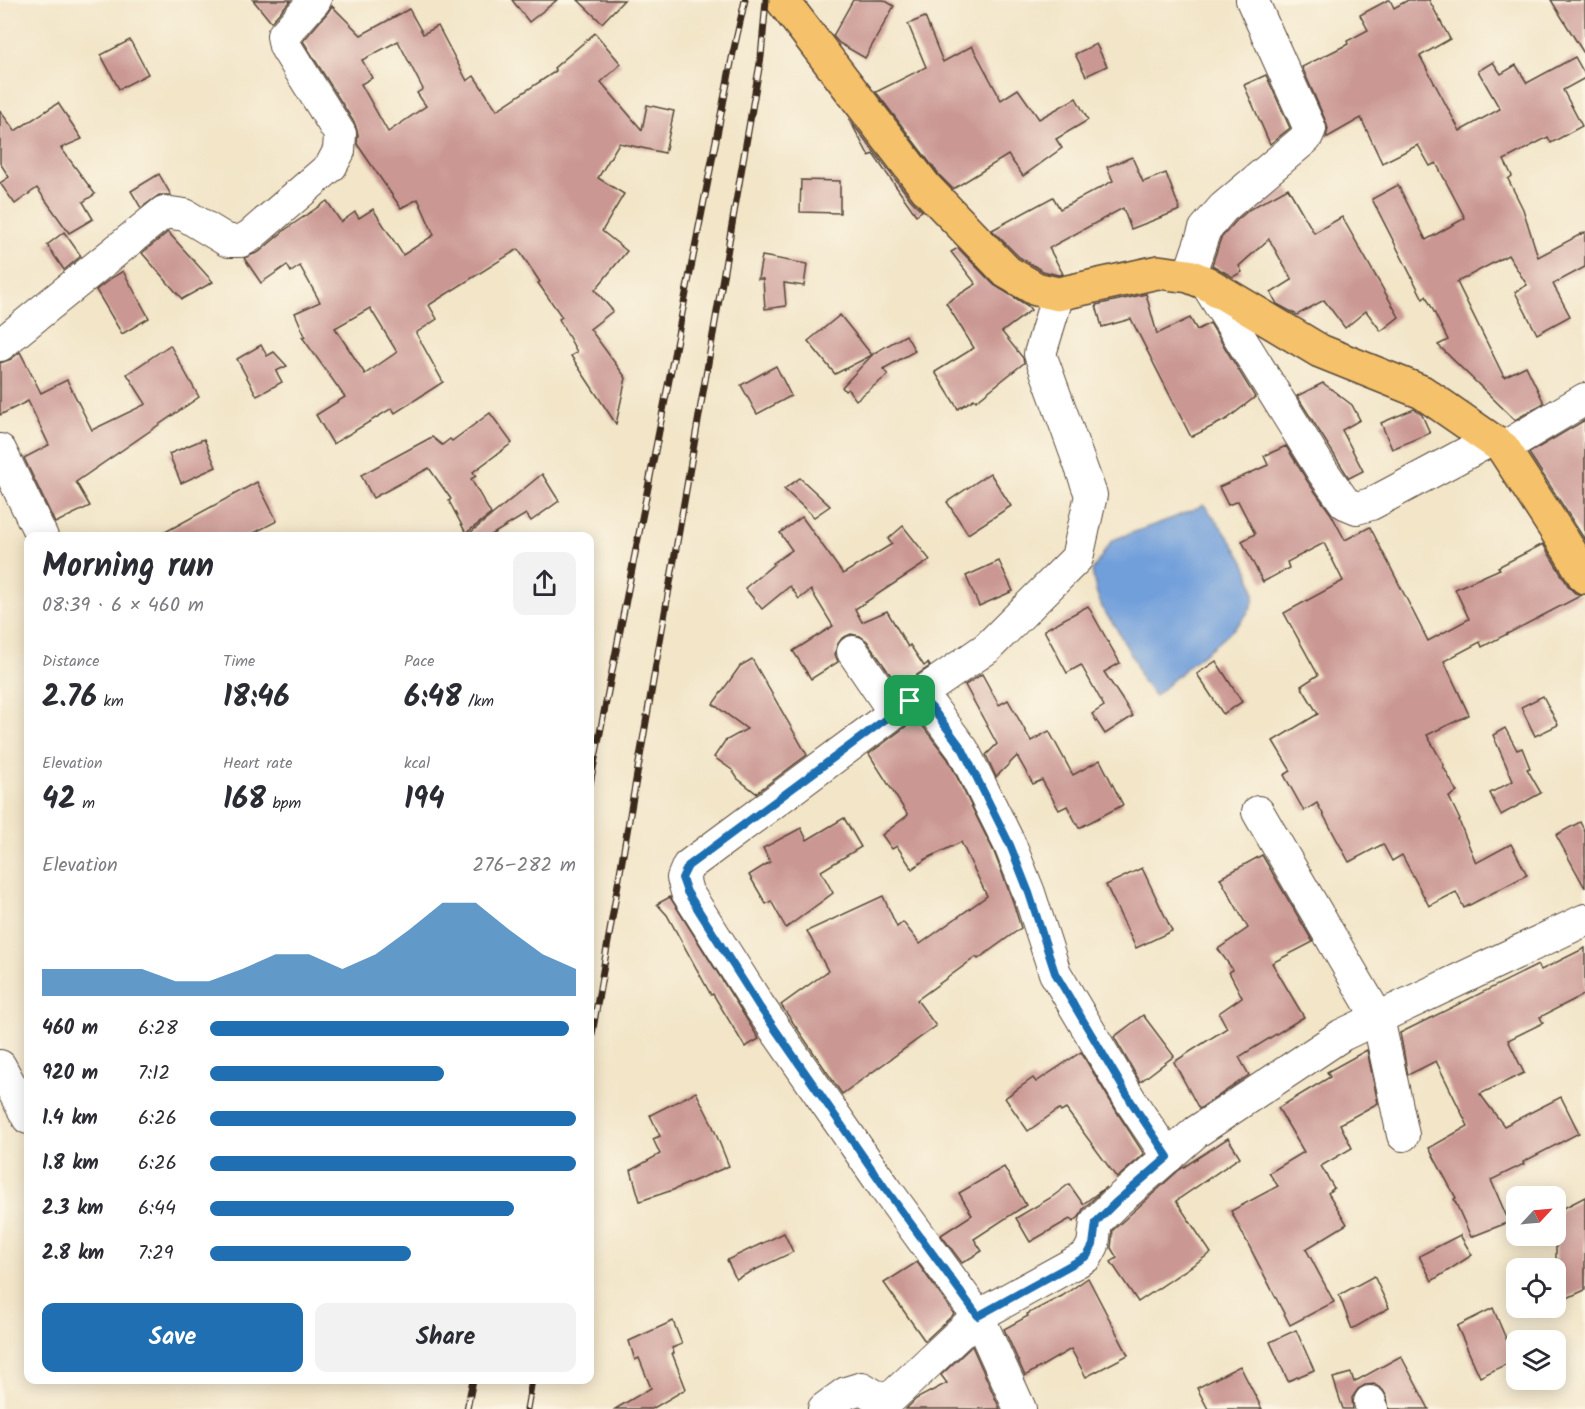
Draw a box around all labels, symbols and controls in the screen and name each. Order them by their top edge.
text: Morning run [42,541,214,594]
button: share [513,552,576,615]
text: 08:39 · 6 × 460 m [42,590,204,622]
text: Distance [42,649,100,674]
text: Time [223,649,255,674]
text: Pace [404,649,435,674]
text: 2.76 [42,674,97,722]
text: 18:46 [223,674,290,722]
text: 6:48 [404,674,462,722]
pin [884,675,935,726]
icon: arrive [893,684,926,717]
text: km [97,689,124,714]
text: /km [462,689,494,714]
text: Elevation [42,751,103,776]
text: Heart rate [223,751,293,776]
text: kcal [404,751,430,776]
text: 42 [42,776,76,824]
text: 168 [223,776,266,824]
text: 194 [404,776,445,824]
text: m [76,791,95,816]
text: bpm [266,791,301,816]
text: Elevation [42,850,118,882]
text: 276–282 m [473,850,576,882]
text: 460 m [42,1013,98,1045]
text: 6:28 [138,1013,178,1045]
text: 920 m [42,1058,98,1090]
text: 7:12 [138,1058,170,1090]
text: 1.4 km [42,1103,98,1135]
text: 6:26 [138,1103,177,1135]
text: 1.8 km [42,1148,99,1180]
text: 6:26 [138,1148,177,1180]
north arrow [1506,1186,1566,1246]
map controls [1506,1186,1566,1390]
text: 2.3 km [42,1193,103,1225]
text: 6:44 [138,1193,176,1225]
text: 2.8 km [42,1238,104,1270]
text: 7:29 [138,1238,174,1270]
button: locate [1506,1258,1566,1318]
button: Save [42,1303,303,1372]
button: Share [315,1303,576,1372]
button: layers [1506,1330,1566,1390]

